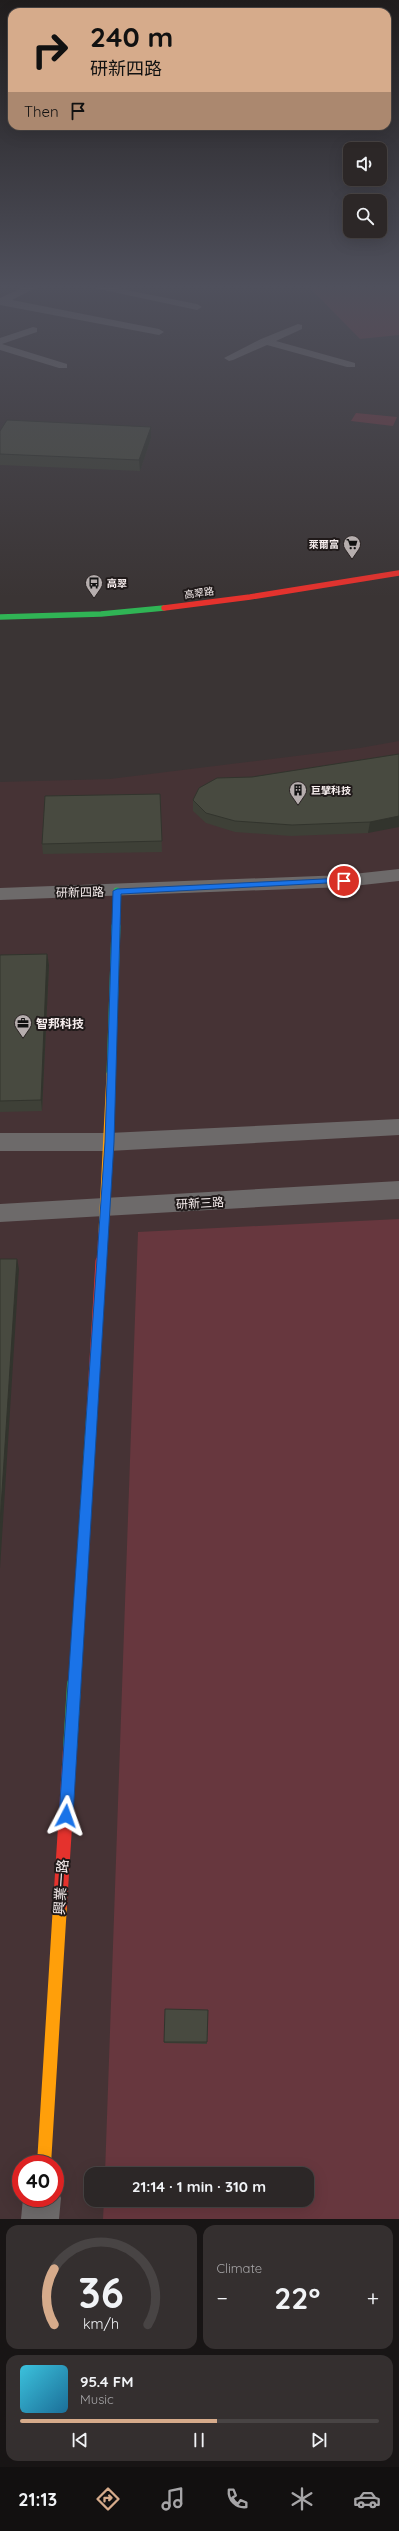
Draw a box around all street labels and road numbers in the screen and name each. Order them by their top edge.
street label: 高翠路 [183,584,215,602]
street label: 研新四路 [56,884,104,900]
street label: 研新三路 [176,1194,224,1212]
street label: 興業一路 [50,1858,72,1916]

